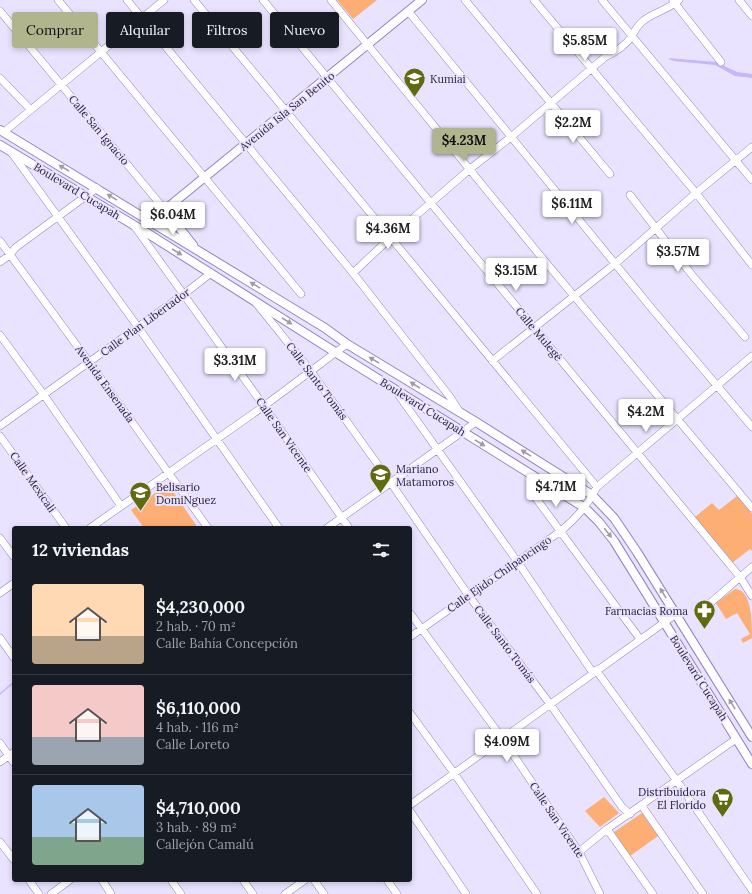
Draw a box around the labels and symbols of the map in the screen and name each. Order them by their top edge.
pin: $5.85M [552,28,618,62]
school or university icon: Kumiai [402,66,428,99]
street label: Avenida Isla San Benito [236,68,337,154]
place label: Kumiai [430,72,466,86]
street label: Calle San Ignacio [66,92,132,168]
pin: $2.2M [545,110,601,144]
pin: $4.23M [431,128,497,162]
street label: Boulevard Cucapah [31,160,123,223]
one-way arrow [58,164,70,171]
pin: $6.11M [539,191,605,225]
one-way arrow [107,193,117,201]
pin: $6.04M [140,202,206,236]
pin: $4.36M [355,216,421,250]
pin: $3.57M [645,239,711,273]
one-way arrow [172,248,182,256]
pin: $3.15M [483,258,549,292]
one-way arrow [249,282,261,289]
street label: Calle Plan Libertador [97,285,193,359]
street label: Calle Mulegé [512,304,566,364]
one-way arrow [282,317,292,325]
street label: Calle Santo Tomás [283,339,351,423]
street label: Avenida Ensenada [72,342,138,426]
pin: $3.31M [202,348,268,382]
one-way arrow [369,356,379,364]
street label: Boulevard Cucapah [377,375,469,439]
one-way arrow [410,381,420,389]
street label: Calle San Vicente [253,395,315,475]
pin: $4.2M [618,399,674,433]
one-way arrow [474,439,486,446]
street label: Calle Mexicali [7,449,59,515]
one-way arrow [520,450,532,457]
school or university icon: Mariano Matamoros [367,462,393,495]
place label: Mariano Matamoros [396,462,454,489]
pin: $4.71M [523,474,589,508]
school or university icon: Belisario DomiNguez [127,480,153,513]
place label: Belisario DomiNguez [156,480,216,507]
one-way arrow [603,528,612,539]
street label: Calle Ejido Chilpancingo [444,533,554,615]
one-way arrow [659,588,667,599]
pharmacy icon: Farmacias Roma [691,598,717,631]
street label: Calle Santo Tomás [471,602,539,686]
place label: Farmacias Roma [605,604,688,618]
street label: Boulevard Cucapah [667,632,731,724]
one-way arrow [728,698,735,710]
pin: $4.09M [474,729,540,763]
street label: Calle San Vicente [526,779,588,861]
place label: Distribuidora El Florido [638,785,706,812]
supermarket icon: Distribuidora El Florido [709,785,735,818]

